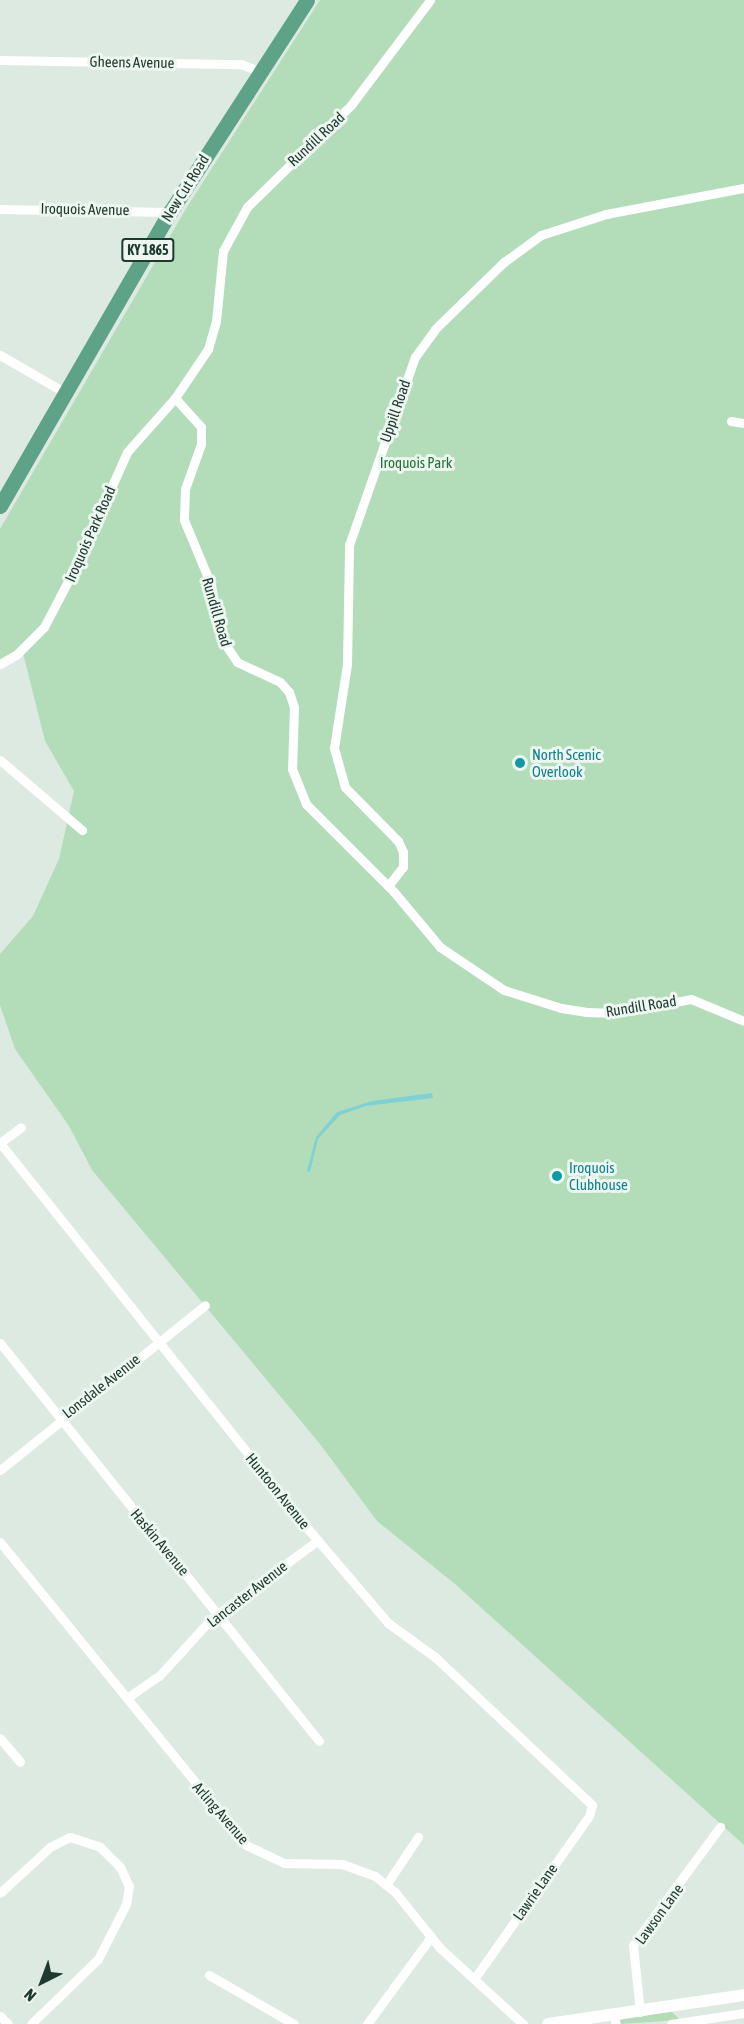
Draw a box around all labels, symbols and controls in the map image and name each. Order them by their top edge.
street label: Gheens Avenue [89,52,175,72]
street label: Rundill Road [284,108,348,170]
street label: New Cut Road [157,151,213,225]
street label: Iroquois Avenue [40,199,130,219]
road number: KY 1865 [121,239,175,261]
street label: Uppill Road [376,377,414,445]
park label: Iroquois Park [380,454,452,472]
street label: Iroquois Park Road [61,483,119,585]
street label: Rundill Road [199,575,235,649]
place label: North Scenic Overlook [532,745,601,780]
marker: North Scenic Overlook [513,756,527,770]
street label: Rundill Road [604,992,678,1020]
place label: Iroquois Clubhouse [569,1158,628,1193]
marker: Iroquois Clubhouse [550,1169,564,1183]
street label: Lonsdale Avenue [59,1350,143,1422]
street label: Huntoon Avenue [242,1449,314,1533]
street label: Haskin Avenue [127,1505,193,1579]
street label: Lancaster Avenue [203,1557,291,1631]
street label: Arling Avenue [189,1778,253,1848]
street label: Lawrie Lane [509,1860,561,1924]
street label: Lawson Lane [631,1880,687,1948]
north arrow [12,1952,72,2012]
text: N [20,1986,39,2005]

